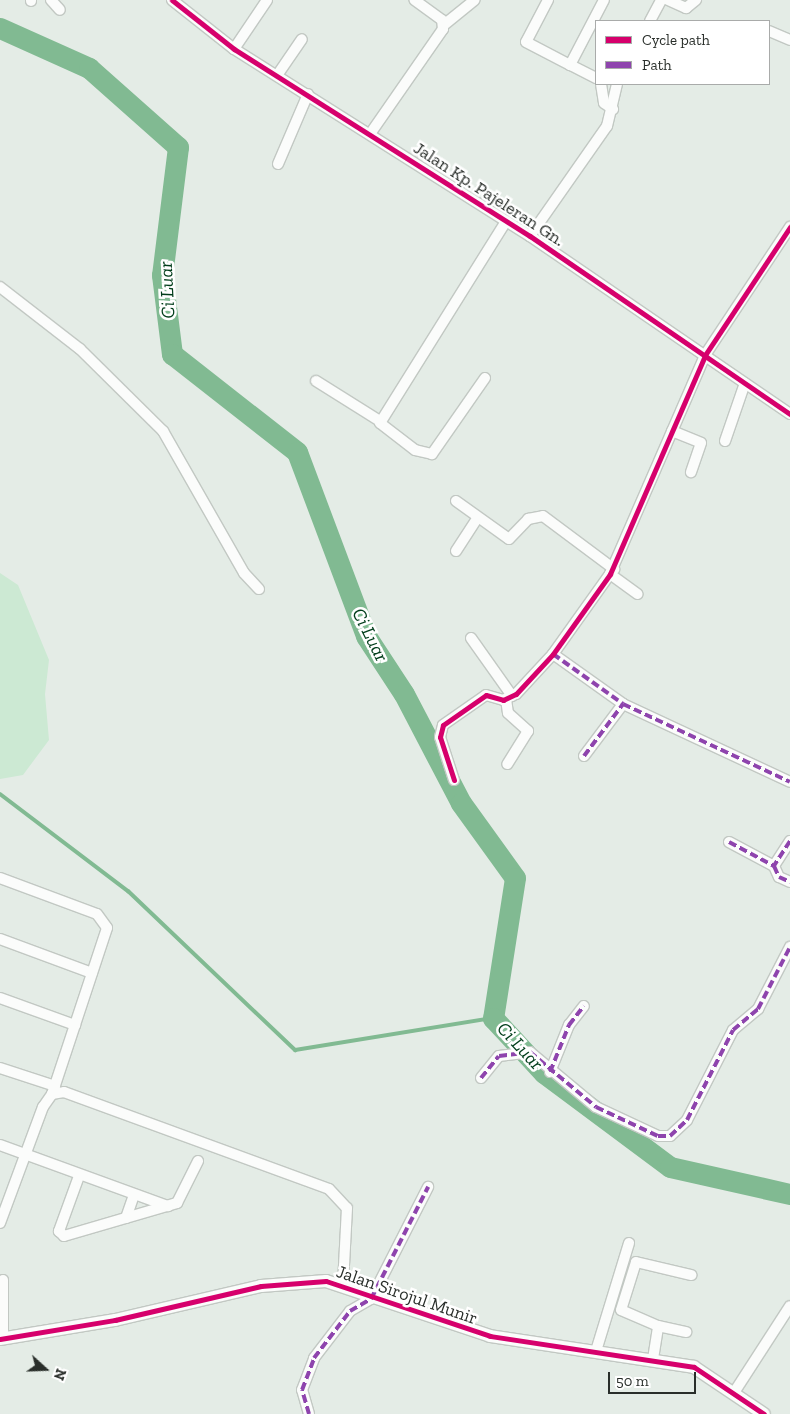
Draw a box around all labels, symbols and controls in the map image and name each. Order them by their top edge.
legend [595,20,770,85]
text: Cycle path [642,31,710,49]
text: Path [642,56,672,74]
street label: Jalan Kp. Pajeleran Gn. [409,137,569,251]
water label: Ci Luar [154,261,180,319]
water label: Ci Luar [347,604,393,666]
water label: Ci Luar [492,1017,548,1075]
street label: Jalan Sirojul Munir [334,1261,480,1329]
north arrow [20,1344,70,1394]
scale bar [610,1362,698,1394]
text: N [50,1366,69,1382]
text: 50 m [616,1372,649,1390]

